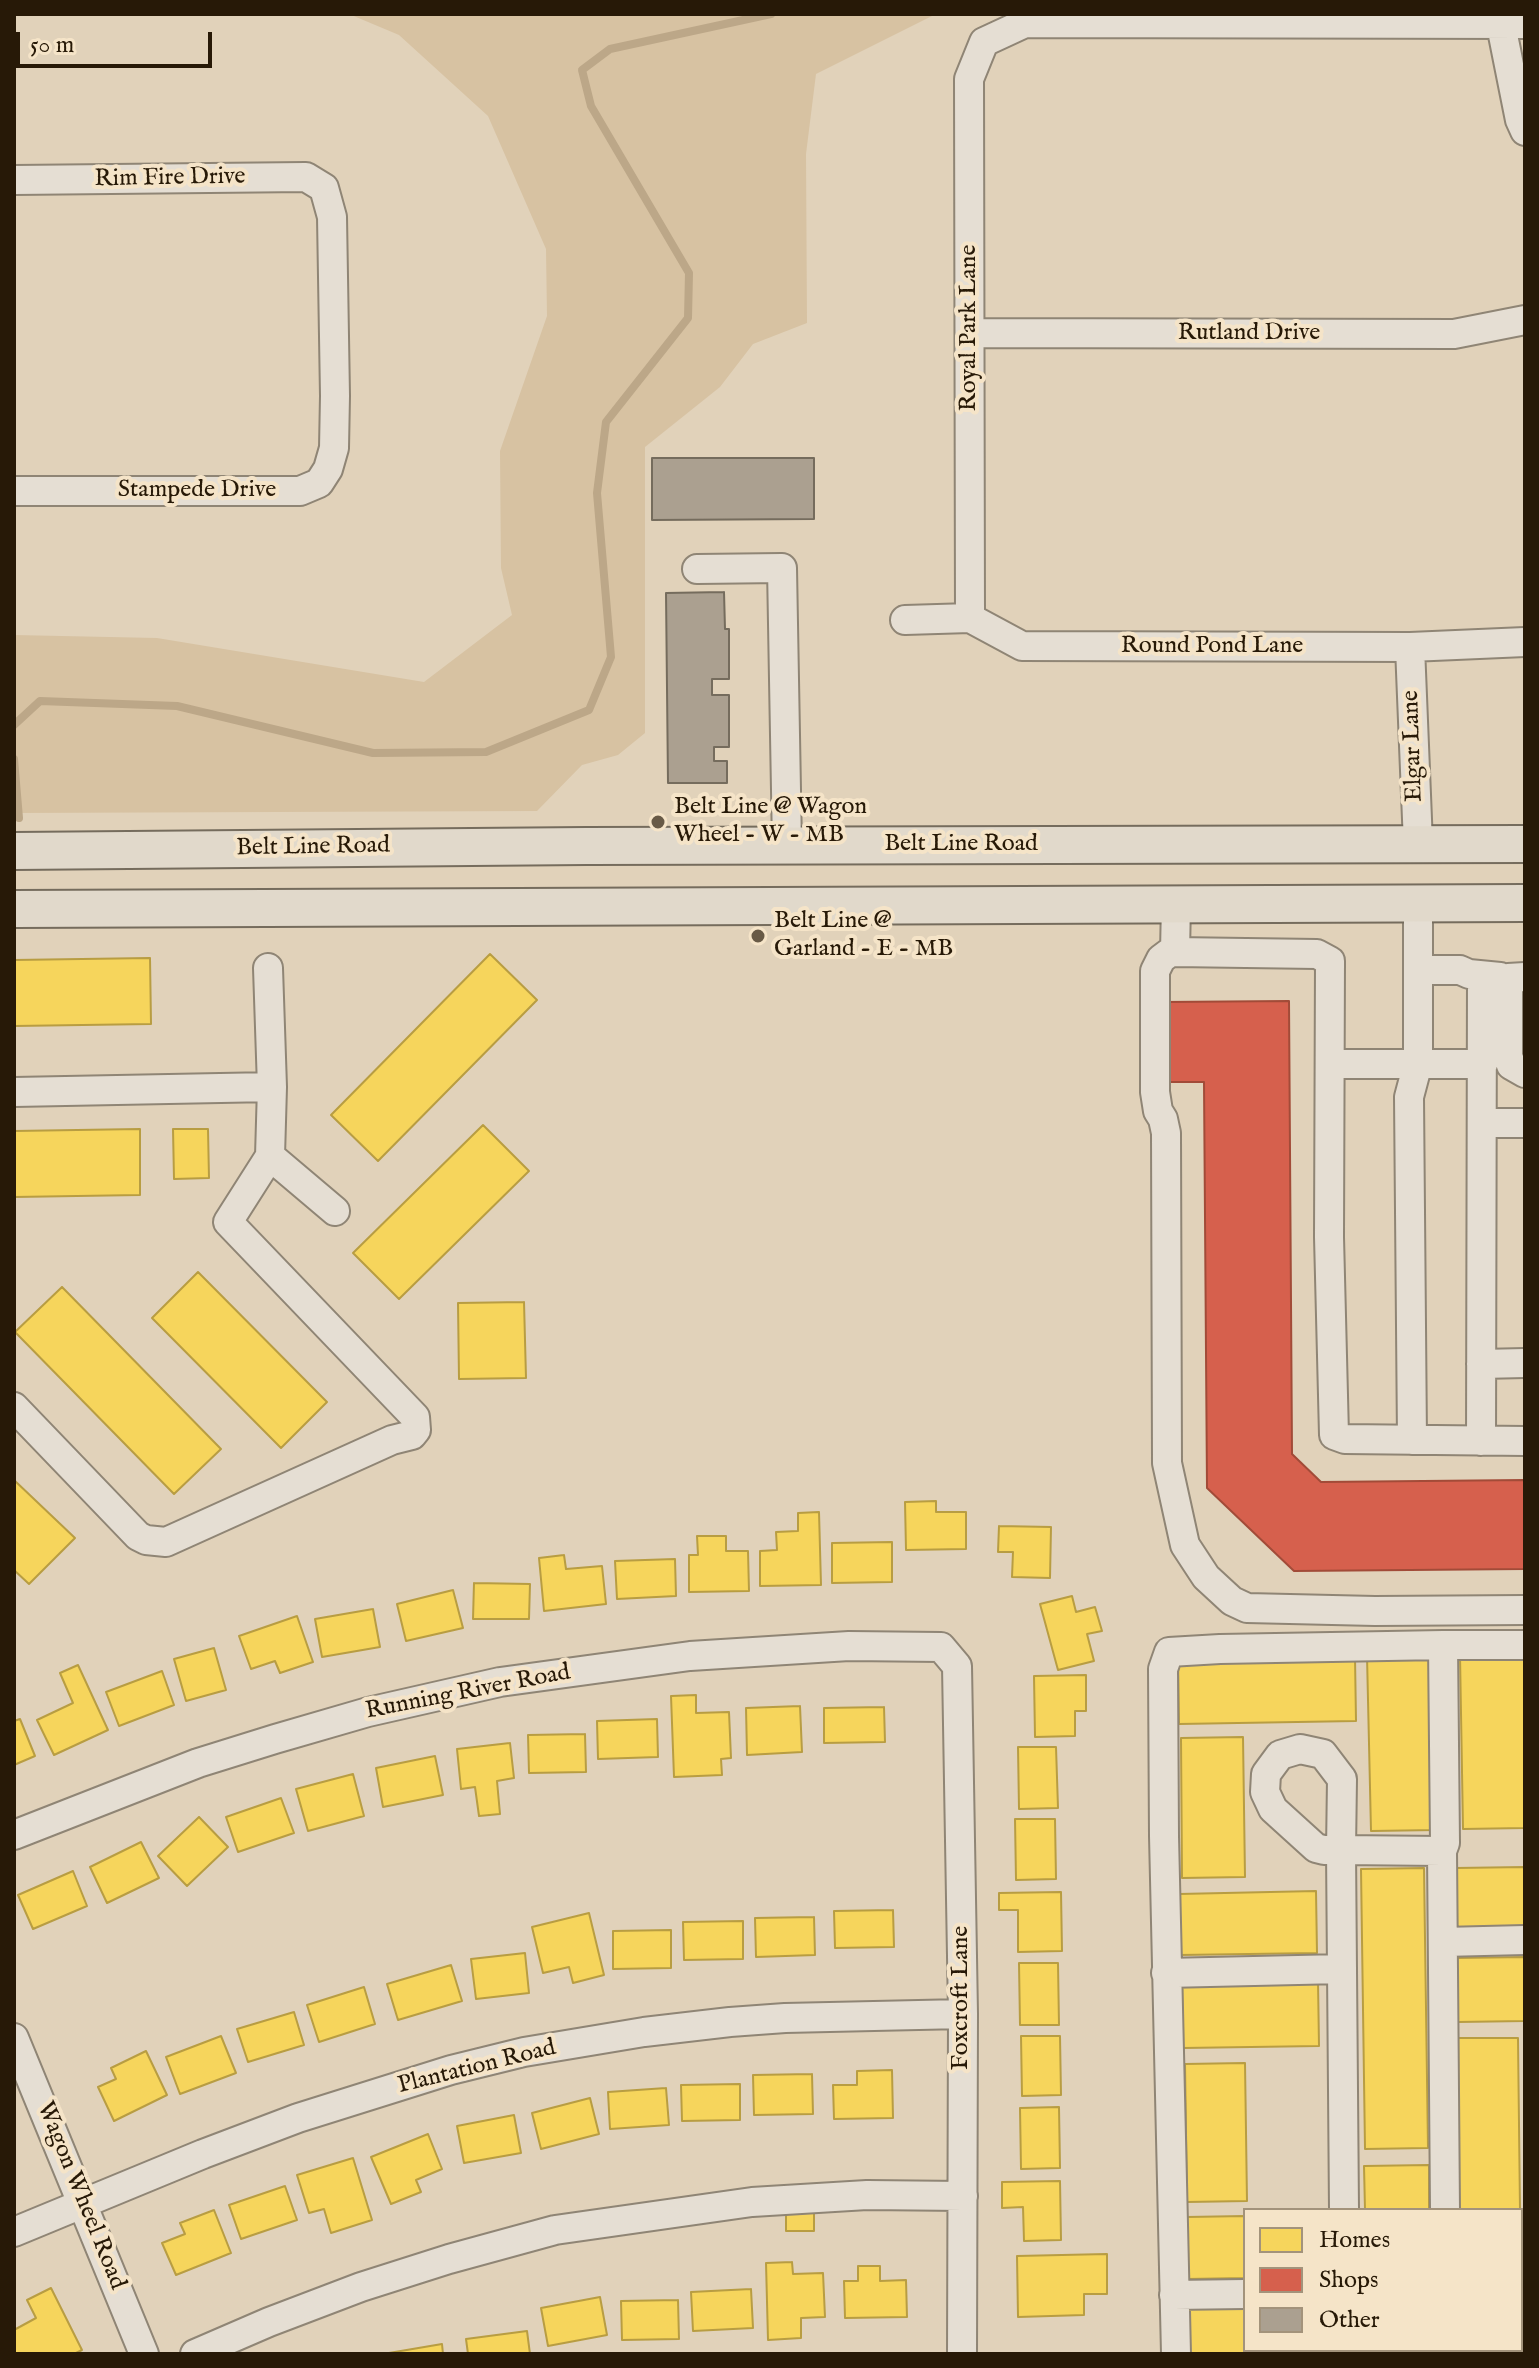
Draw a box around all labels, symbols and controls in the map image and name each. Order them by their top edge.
scale bar [20,16,216,66]
text: 50 m [30,30,74,61]
street label: Rim Fire Drive [94,163,246,195]
street label: Royal Park Lane [956,245,984,411]
street label: Rutland Drive [1178,320,1320,348]
street label: Stampede Drive [118,477,276,505]
street label: Round Pond Lane [1121,633,1303,661]
street label: Elgar Lane [1398,690,1430,802]
place label: Belt Line @ Wagon Wheel - W - MB [674,794,867,850]
marker: Belt Line @ Wagon Wheel - W - MB [649,813,667,831]
street label: Belt Line Road [884,831,1038,859]
street label: Belt Line Road [236,832,390,864]
place label: Belt Line @ Garland - E - MB [774,908,953,964]
marker: Belt Line @ Garland - E - MB [749,927,767,945]
street label: Running River Road [363,1659,573,1727]
street label: Foxcroft Lane [948,1926,976,2070]
street label: Plantation Road [395,2034,559,2102]
street label: Wagon Wheel Road [29,2098,131,2294]
legend [1243,2208,1523,2352]
text: Homes [1319,2225,1390,2256]
text: Shops [1319,2265,1378,2296]
text: Other [1319,2305,1380,2336]

